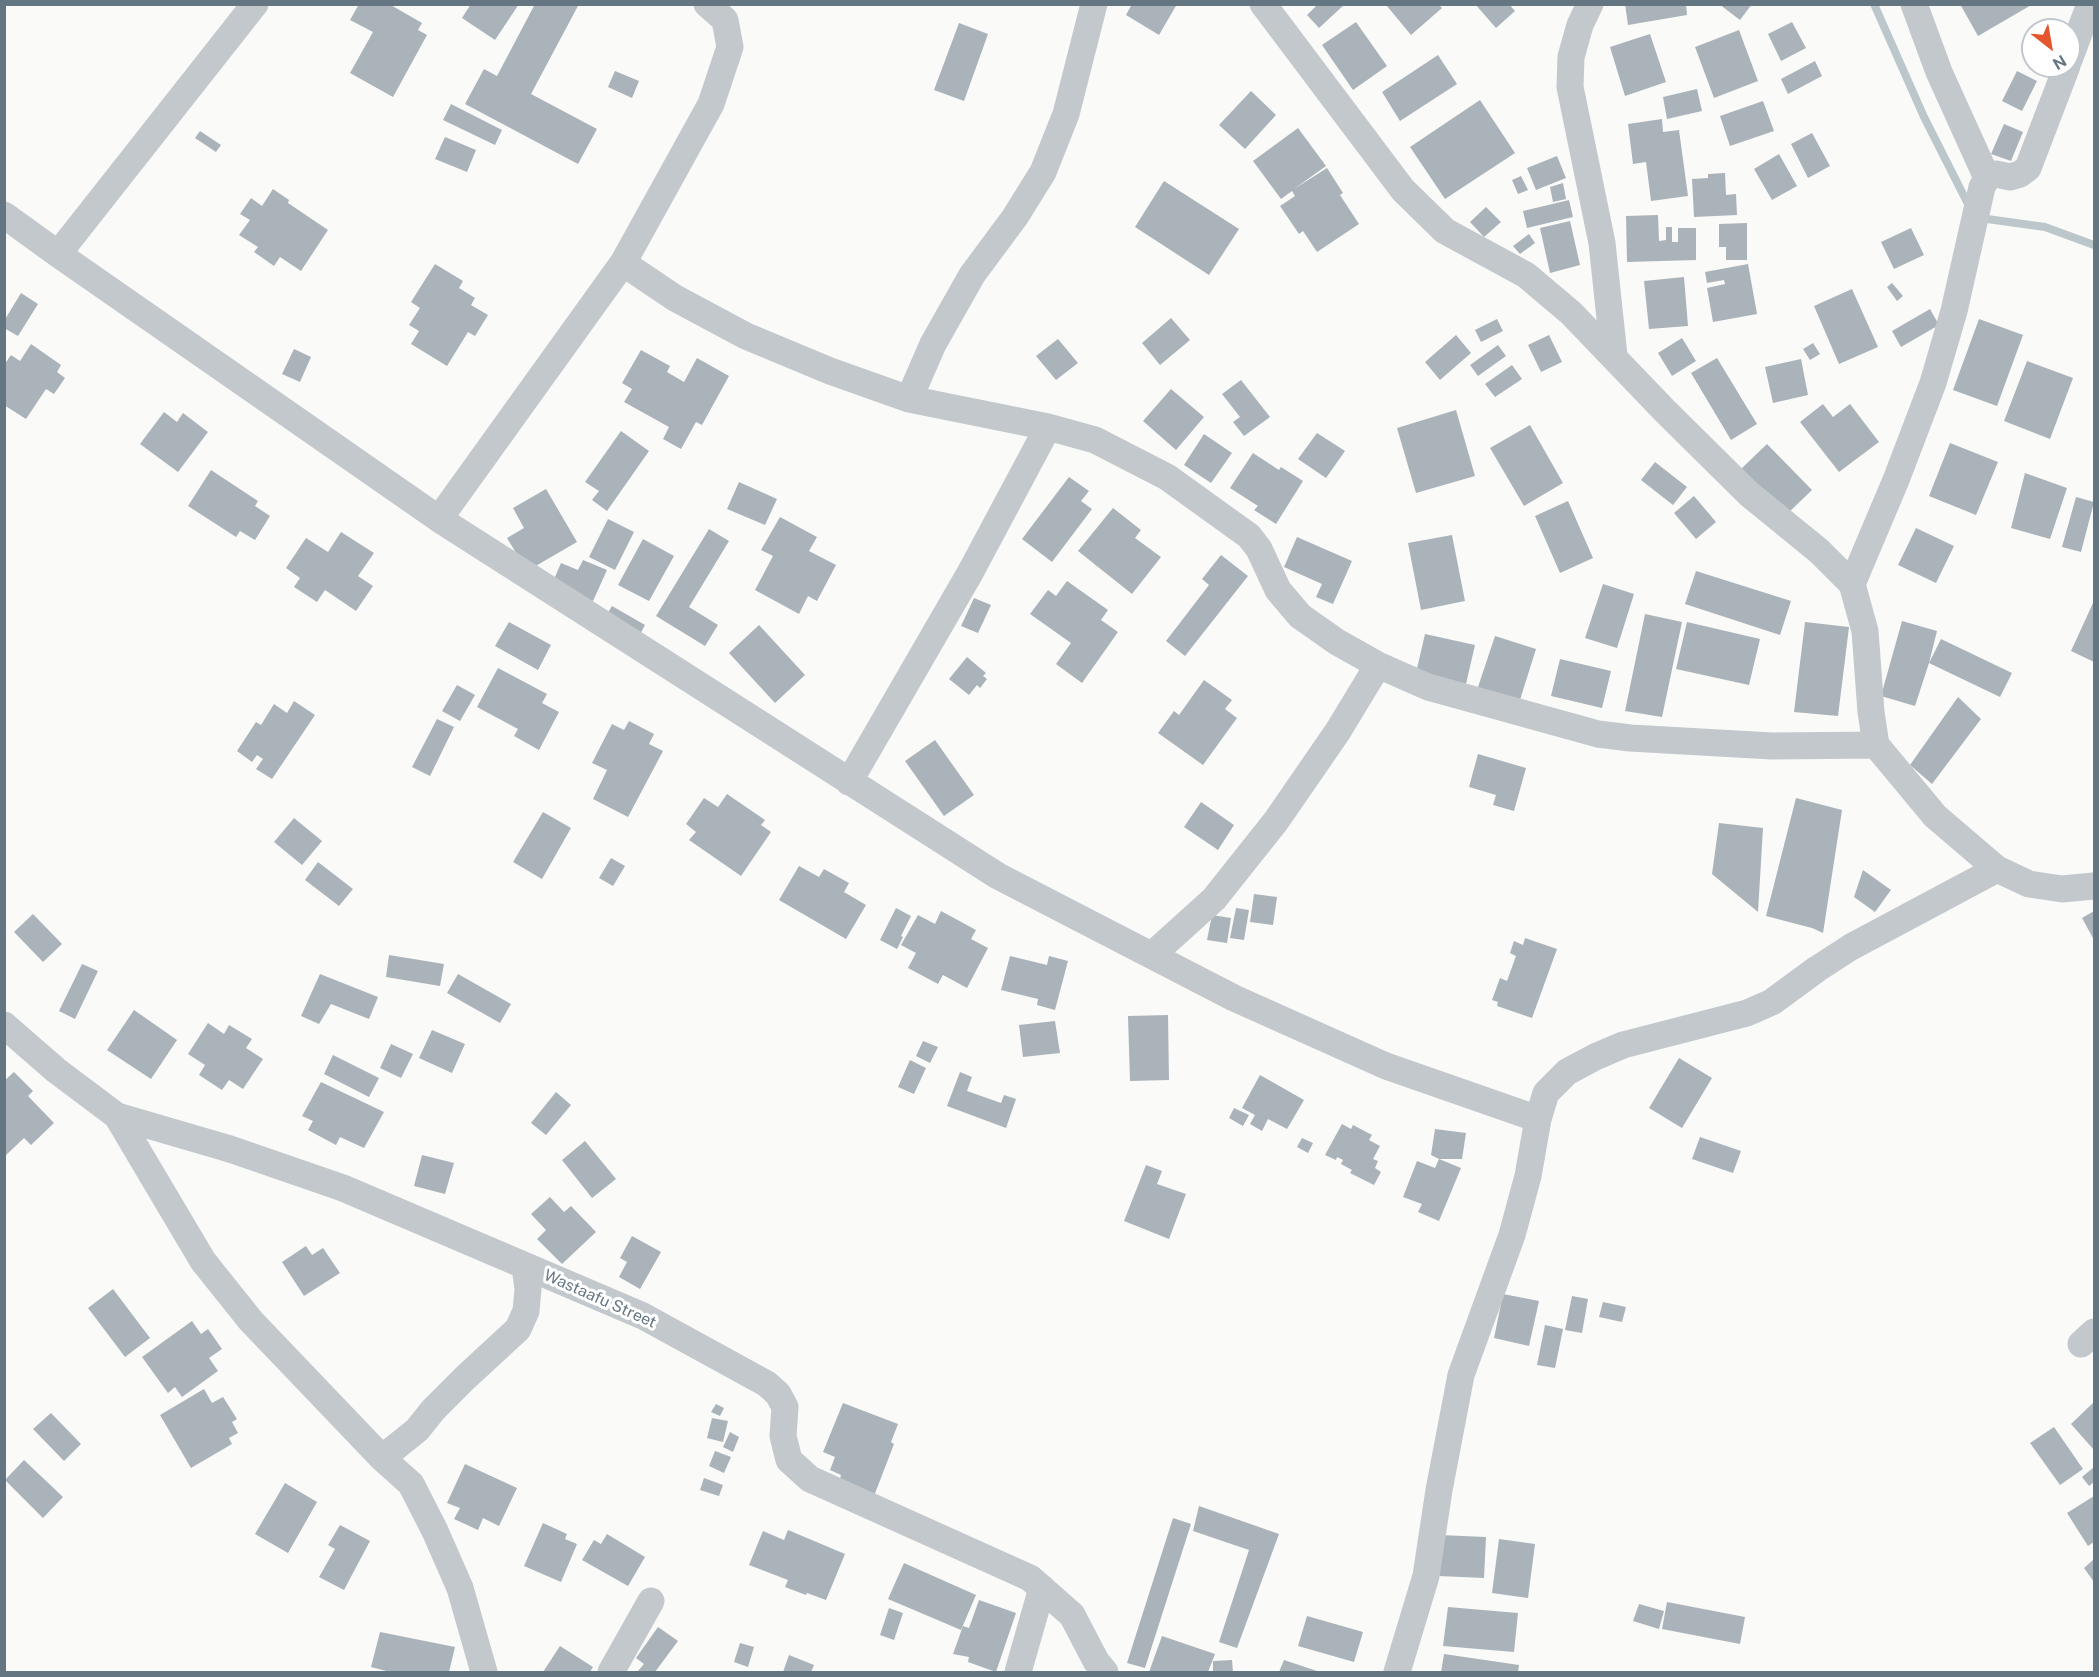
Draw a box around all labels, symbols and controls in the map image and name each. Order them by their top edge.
north arrow [2021,18,2081,78]
text: N [2049,51,2070,74]
street label: Wastaafu Street [541,1266,659,1332]

